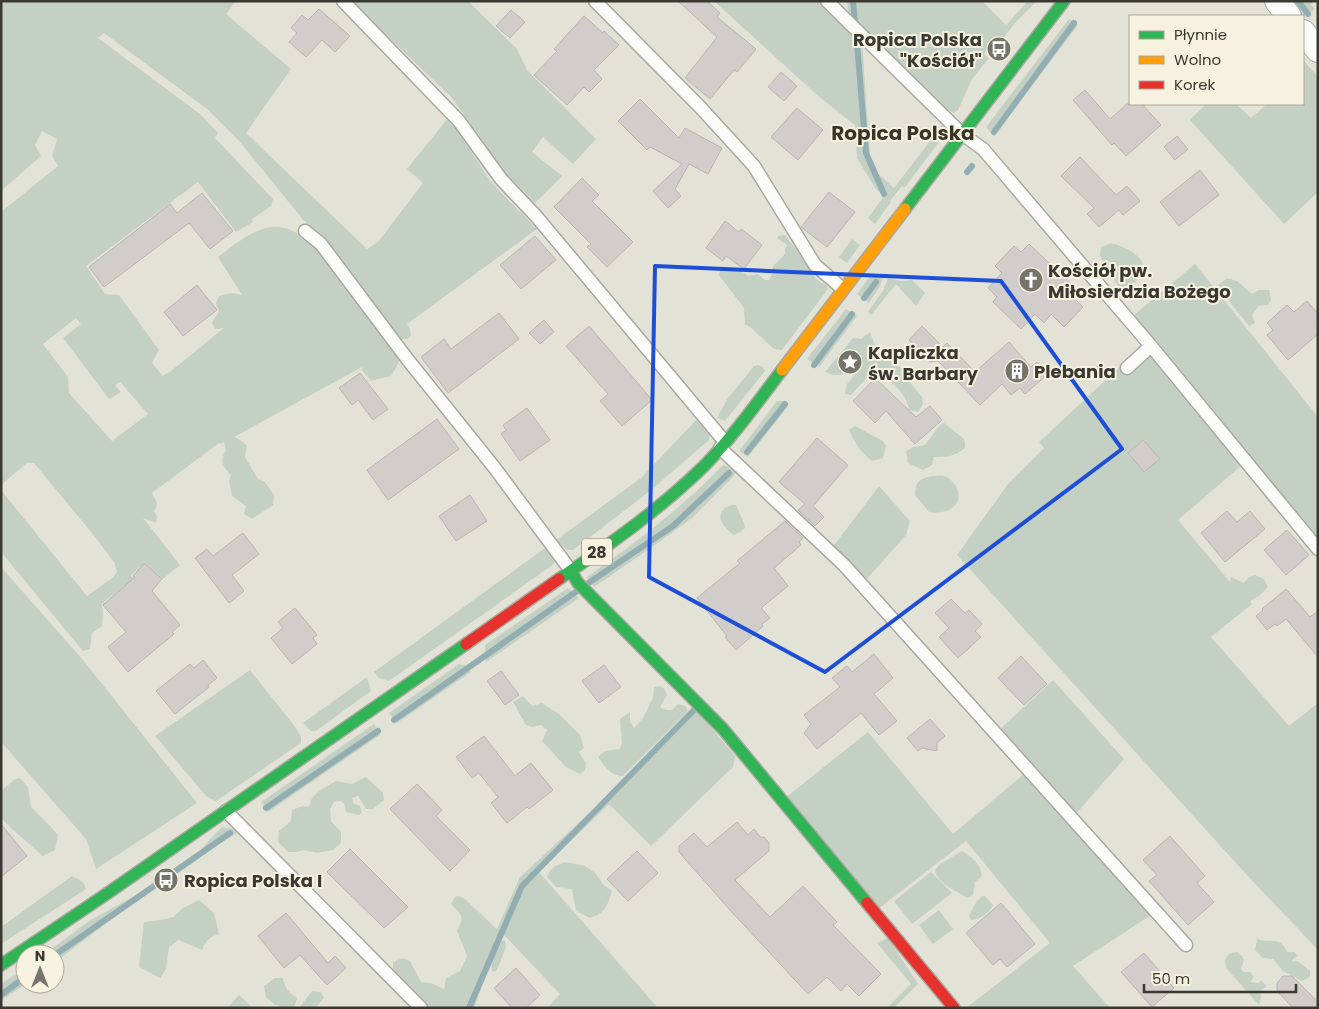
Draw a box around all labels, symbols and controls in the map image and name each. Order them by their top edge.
legend [1129,15,1304,105]
text: Płynnie [1174,24,1227,45]
place label: Ropica Polska "Kościół" [853,27,982,73]
bus stop icon: Ropica Polska "Kościół" [986,36,1012,62]
text: Wolno [1174,49,1221,70]
text: Korek [1174,74,1215,95]
district label: Ropica Polska [831,119,975,147]
place label: Kościół pw. Miłosierdzia Bożego [1048,258,1231,304]
church icon: Kościół pw. Miłosierdzia Bożego [1018,267,1044,293]
place label: Kapliczka św. Barbary [868,340,978,386]
place icon: Kapliczka św. Barbary [837,349,863,375]
building icon: Plebania [1004,358,1030,384]
place label: Plebania [1034,359,1116,384]
road number: 28 [582,538,612,566]
bus stop icon: Ropica Polska I [153,867,179,893]
place label: Ropica Polska I [184,868,322,893]
north arrow [15,944,65,994]
text: N [35,946,45,966]
scale bar [1144,962,1296,994]
text: 50 m [1152,968,1190,989]

